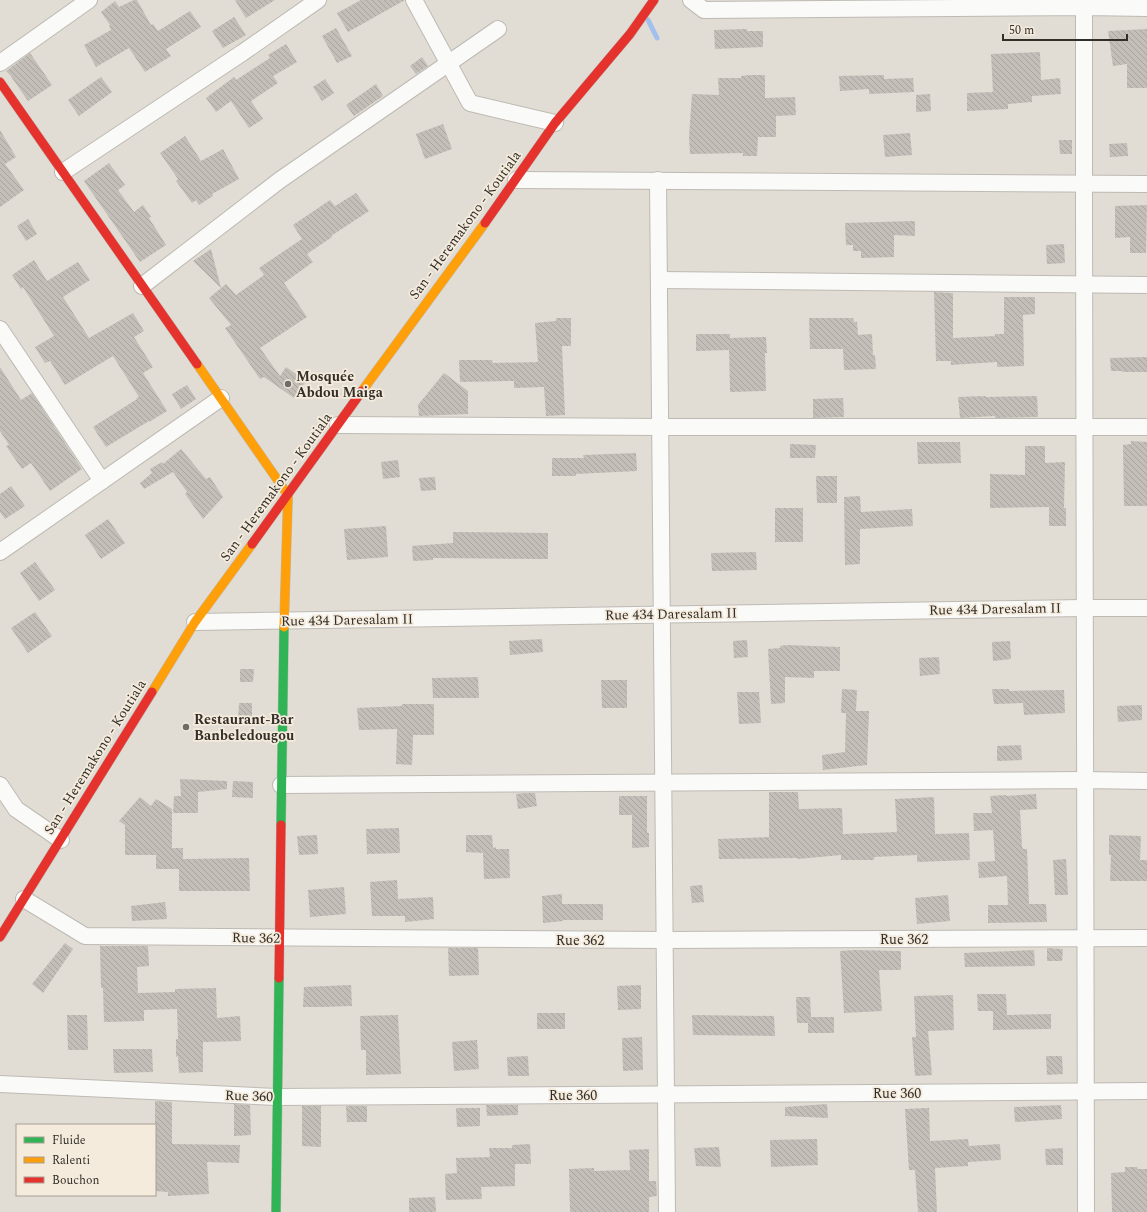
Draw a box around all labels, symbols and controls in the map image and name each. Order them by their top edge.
scale bar [1003,16,1127,42]
text: 50 m [1009,21,1034,40]
street label: San - Heremakono - Koutiala [404,146,526,304]
place label: Mosquée Abdou Maiga [296,366,384,403]
marker: Mosquée Abdou Maiga [283,379,293,389]
street label: San - Heremakono - Koutiala [215,408,337,566]
street label: Rue 434 Daresalam II [929,597,1061,621]
street label: Rue 434 Daresalam II [605,602,737,626]
street label: Rue 434 Daresalam II [281,608,413,632]
street label: San - Heremakono - Koutiala [39,675,152,839]
place label: Restaurant-Bar Banbeledougou [194,709,295,746]
marker: Restaurant-Bar Banbeledougou [181,722,191,732]
street label: Rue 362 [232,927,280,949]
street label: Rue 362 [880,929,928,950]
street label: Rue 362 [556,930,604,951]
street label: Rue 360 [873,1083,921,1104]
street label: Rue 360 [224,1085,274,1107]
street label: Rue 360 [549,1085,597,1106]
legend [16,1124,156,1196]
text: Fluide [52,1131,86,1150]
text: Ralenti [52,1151,90,1170]
text: Bouchon [52,1171,99,1190]

